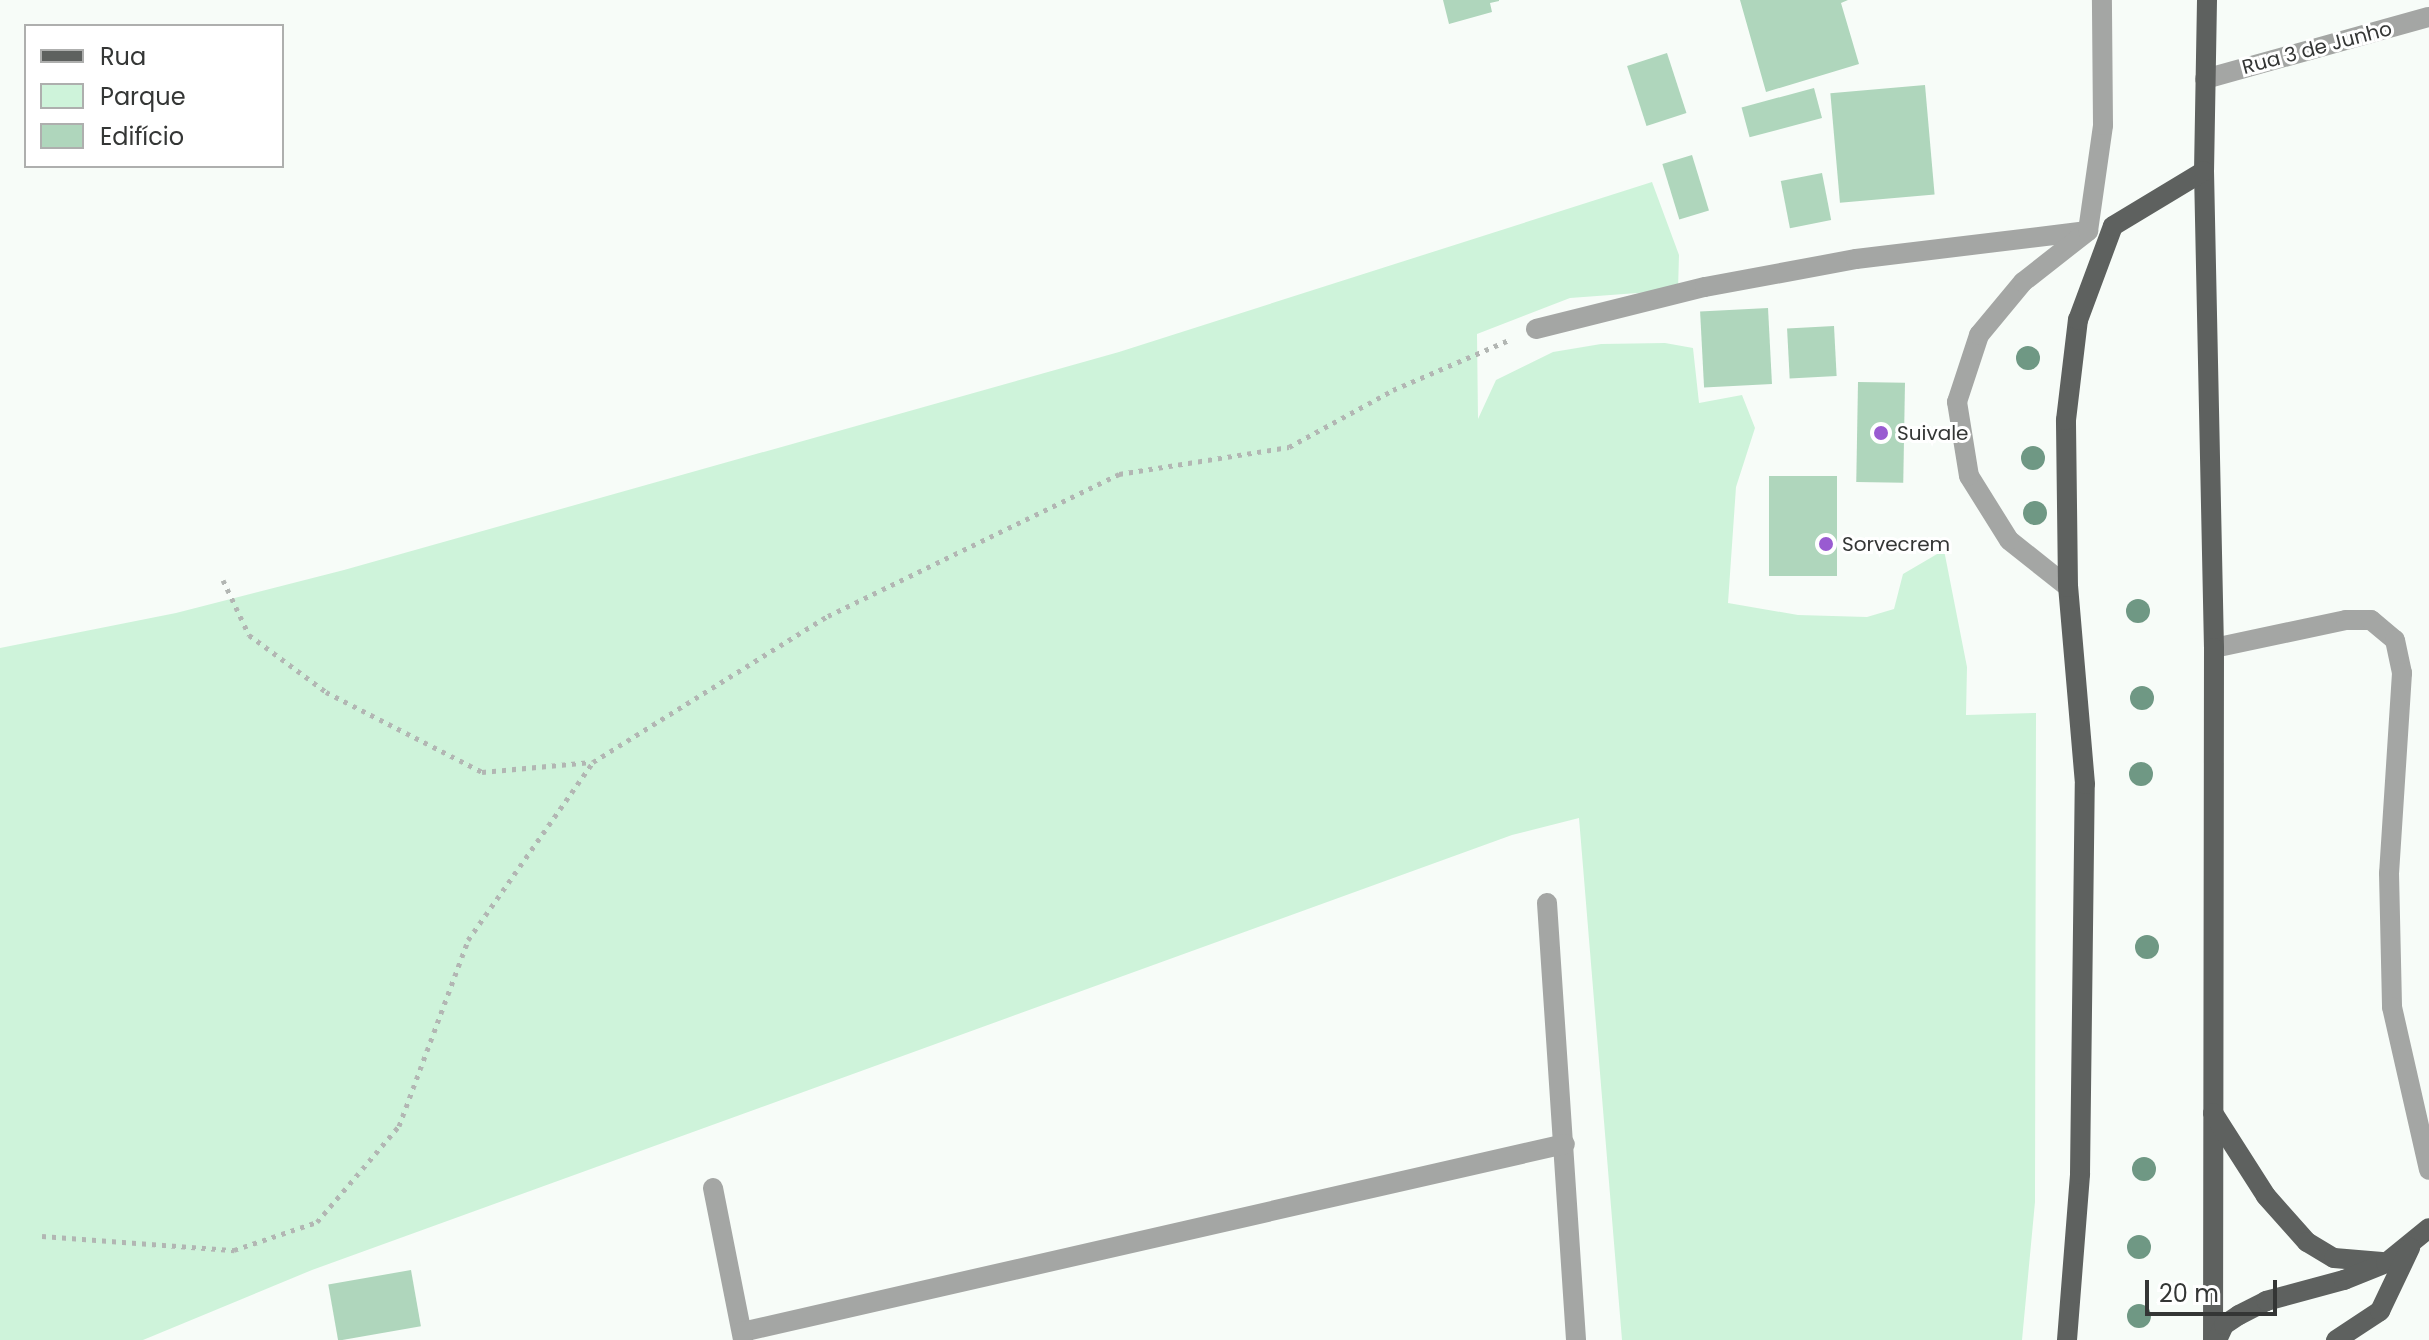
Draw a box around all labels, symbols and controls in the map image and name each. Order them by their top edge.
street label: Rua 3 de Junho [2240,16,2394,80]
legend [24,24,284,168]
text: Rua [100,40,146,73]
text: Parque [100,80,186,113]
text: Edifício [100,120,184,153]
place label: Suivale [1897,421,1969,445]
marker: Suivale [1872,424,1890,442]
place label: Sorvecrem [1842,532,1950,556]
marker: Sorvecrem [1817,535,1835,553]
scale bar [2149,1264,2281,1314]
text: 20 m [2159,1277,2219,1310]

